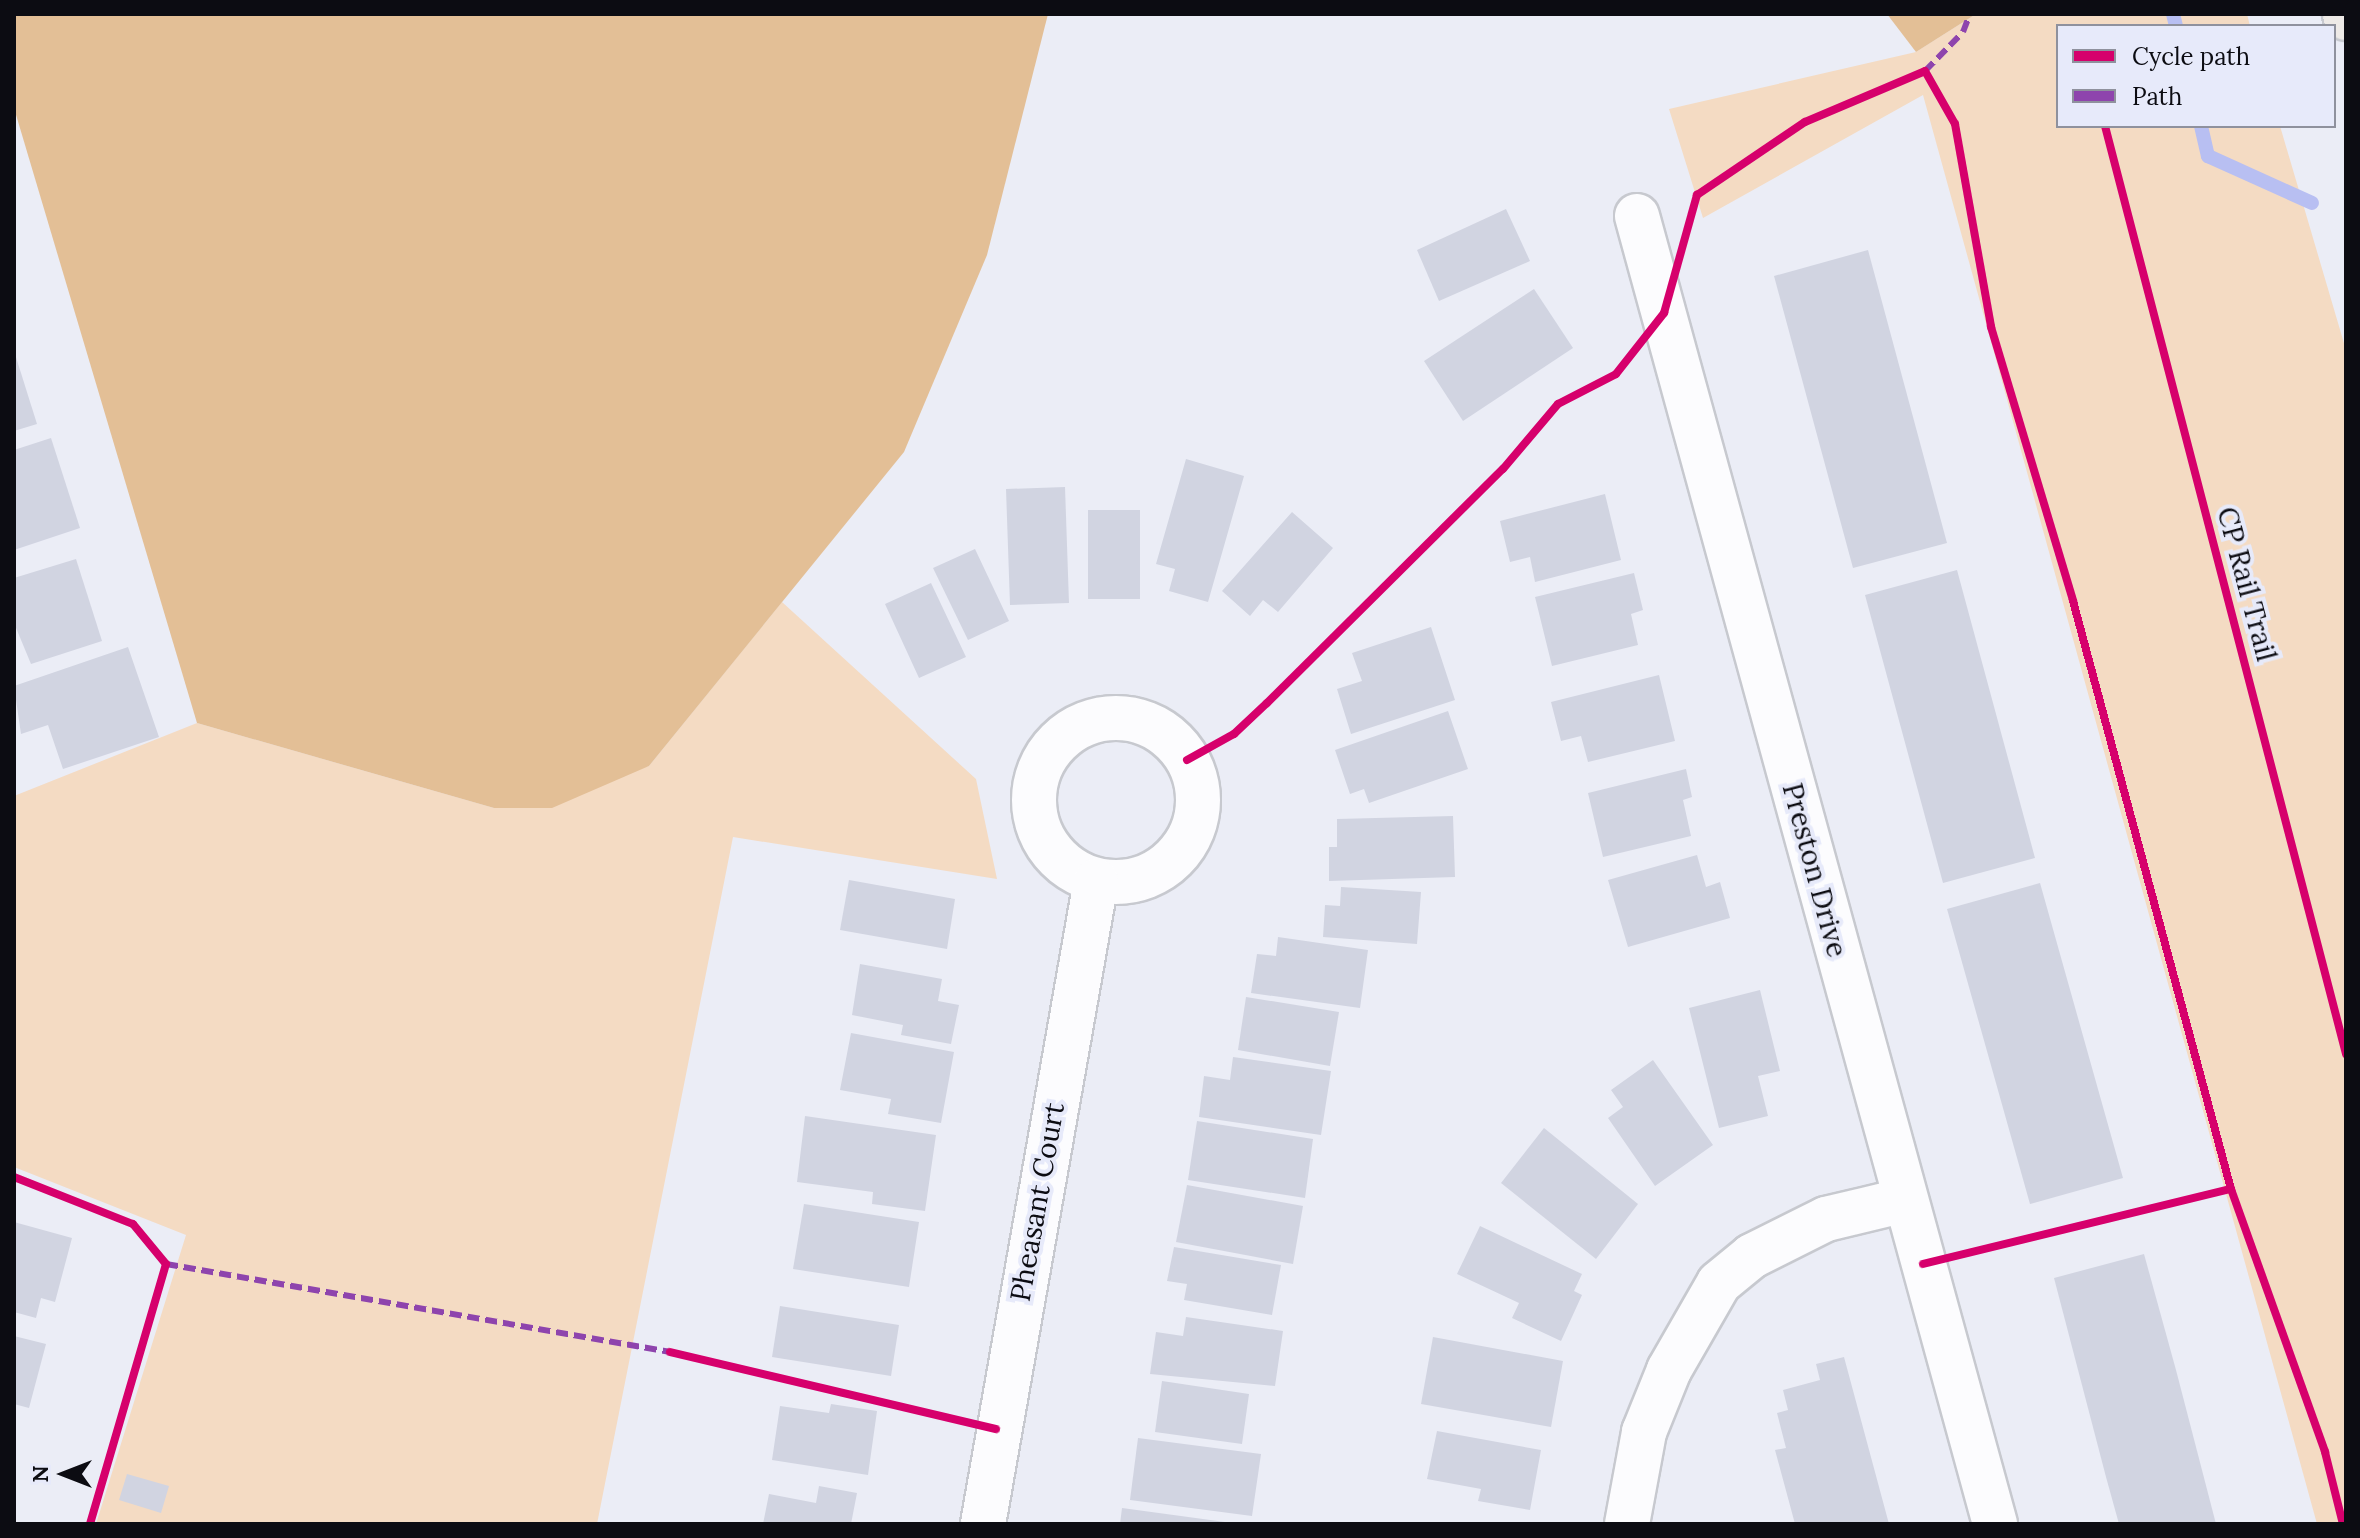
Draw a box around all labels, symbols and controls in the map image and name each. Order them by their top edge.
legend [2056,24,2336,128]
text: Cycle path [2132,41,2250,72]
text: Path [2132,81,2182,112]
street label: CP Rail Trail [2210,503,2284,665]
street label: Preston Drive [1776,779,1854,961]
street label: Pheasant Court [1003,1100,1071,1304]
north arrow [24,1434,104,1514]
text: N [26,1466,54,1483]

